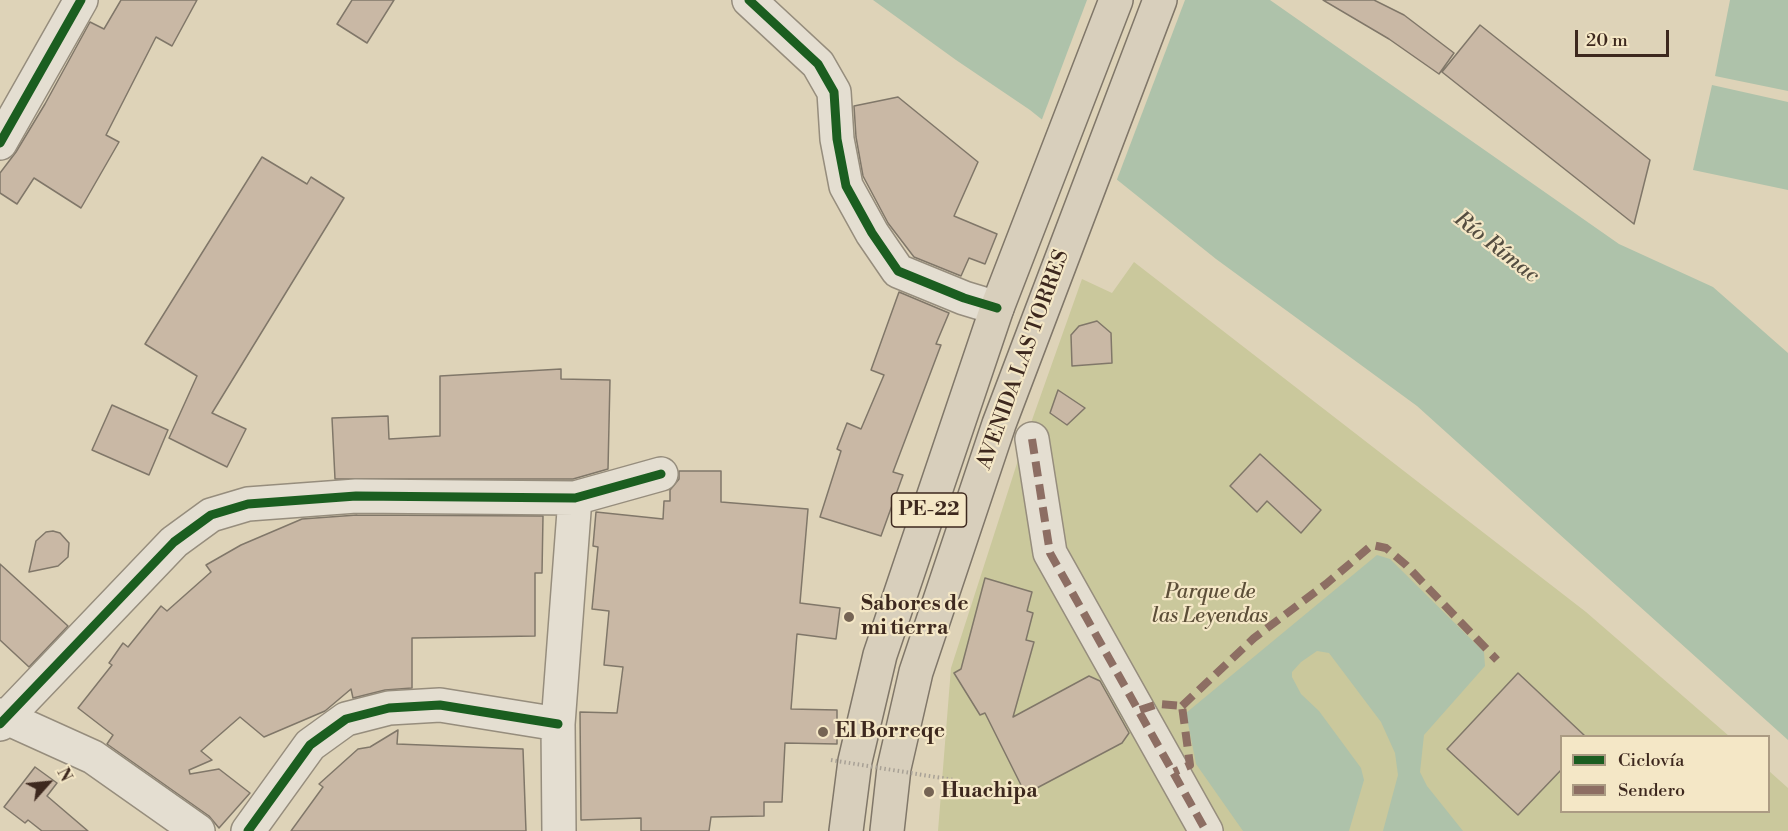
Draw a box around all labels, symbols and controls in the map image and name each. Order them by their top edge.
scale bar [1578,18,1672,56]
text: 20 m [1586,29,1628,52]
water label: Río Rímac [1448,206,1544,290]
street label: AVENIDA LAS TORRES [973,247,1075,473]
road number: PE-22 [892,493,966,527]
park label: Parque de las Leyendas [1152,580,1268,630]
place label: Sabores de mi tierra [861,592,969,642]
marker: Sabores de mi tierra [842,610,856,624]
place label: El Borreqe [835,719,945,745]
marker: El Borreqe [816,725,830,739]
legend [1560,735,1770,813]
text: Ciclovía [1618,749,1684,772]
north arrow [18,753,78,813]
text: N [52,765,76,785]
place label: Huachipa [941,779,1038,805]
text: Sendero [1618,779,1685,802]
marker: Huachipa [922,785,936,799]

